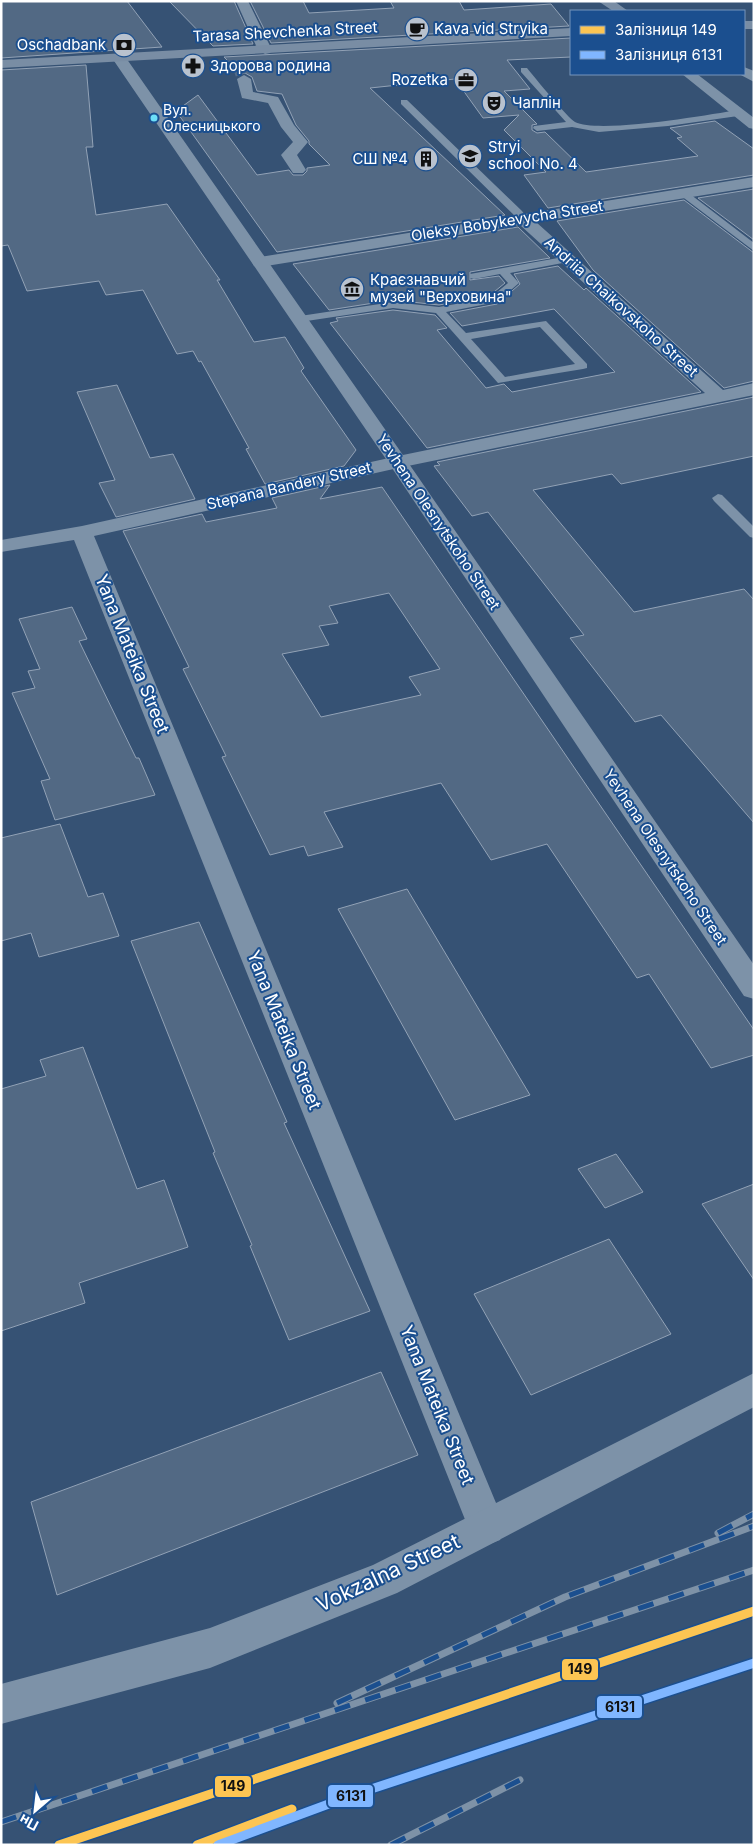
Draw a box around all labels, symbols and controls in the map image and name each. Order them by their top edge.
legend [570,10,745,75]
cafe icon: Kava vid Stryika [404,16,430,42]
street label: Tarasa Shevchenka Street [192,17,378,46]
place label: Kava vid Stryika [434,19,548,38]
text: Залізниця 149 [615,20,717,39]
bank icon: Oschadbank [111,32,137,58]
place label: Oschadbank [17,35,107,54]
text: Залізниця 6131 [615,45,722,64]
pharmacy icon: Здорова родина [180,53,206,79]
place label: Здорова родина [210,56,331,75]
office icon: Rozetka [453,67,479,93]
place label: Rozetka [391,70,448,89]
theatre icon: Чаплін [481,90,507,116]
place label: Чаплін [512,93,561,112]
place label: Вул. Олесницького [163,101,261,134]
marker: Вул. Олесницького [149,113,159,123]
place label: Stryi school No. 4 [488,137,578,173]
school or university icon: Stryi school No. 4 [457,143,483,169]
building icon: СШ №4 [413,146,439,172]
place label: СШ №4 [352,149,408,168]
street label: Oleksy Bobykevycha Street [410,196,604,245]
street label: Andriia Chaikovskoho Street [541,233,702,381]
place label: Краєзнавчий музей "Верховина" [370,270,512,306]
museum icon: Краєзнавчий музей "Верховина" [339,276,365,302]
street label: Yevhena Olesnytskoho Street [372,430,505,613]
street label: Stepana Bandery Street [205,457,373,514]
street label: Yana Mateika Street [91,571,174,736]
street label: Yevhena Olesnytskoho Street [599,765,732,948]
street label: Yana Mateika Street [243,947,326,1112]
street label: Yana Mateika Street [396,1322,479,1487]
street label: Vokzalna Street [312,1528,464,1617]
line badge: 149 [561,1658,599,1681]
text: 149 [568,1660,592,1677]
line badge: 6131 [596,1695,643,1719]
text: 6131 [605,1698,635,1715]
line badge: 149 [214,1775,252,1798]
text: 149 [221,1777,245,1794]
line badge: 6131 [327,1784,374,1808]
north arrow [10,1786,60,1836]
text: 6131 [336,1787,366,1804]
text: Пн [16,1811,41,1835]

